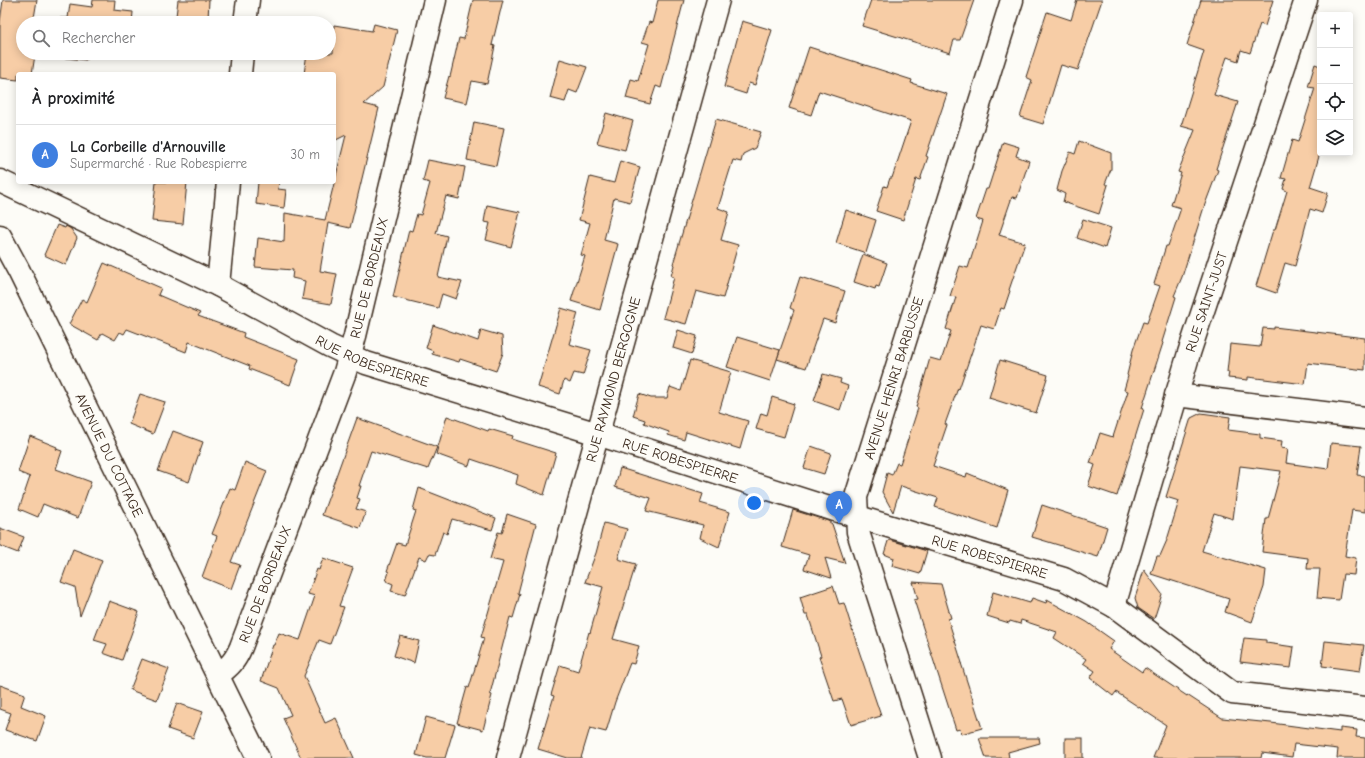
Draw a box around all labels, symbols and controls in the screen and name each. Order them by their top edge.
map controls [1317,12,1353,156]
button: + [1317,12,1353,48]
search box [16,16,336,60]
icon: search [30,27,52,49]
text: Rechercher [62,29,135,47]
button: − [1317,48,1353,84]
button: locate [1317,84,1353,120]
text: À proximité [32,89,115,108]
button: layers [1317,120,1353,156]
text: La Corbeille d'Arnouville [70,138,226,156]
text: A [41,147,49,162]
text: 30 m [290,147,320,162]
text: Supermarché · Rue Robespierre [70,156,247,171]
street label: RUE DE BORDEAUX [346,216,391,340]
street label: RUE SAINT-JUST [1181,249,1231,354]
street label: RUE RAYMOND BERGOGNE [582,295,644,464]
street label: AVENUE HENRI BARBUSSE [860,295,927,461]
street label: RUE ROBESPIERRE [313,331,431,390]
street label: AVENUE DU COTTAGE [72,390,147,520]
street label: RUE ROBESPIERRE [620,434,740,487]
pin: A [826,491,852,524]
your location [744,493,764,513]
street label: RUE DE BORDEAUX [235,523,295,645]
street label: RUE ROBESPIERRE [930,531,1050,582]

